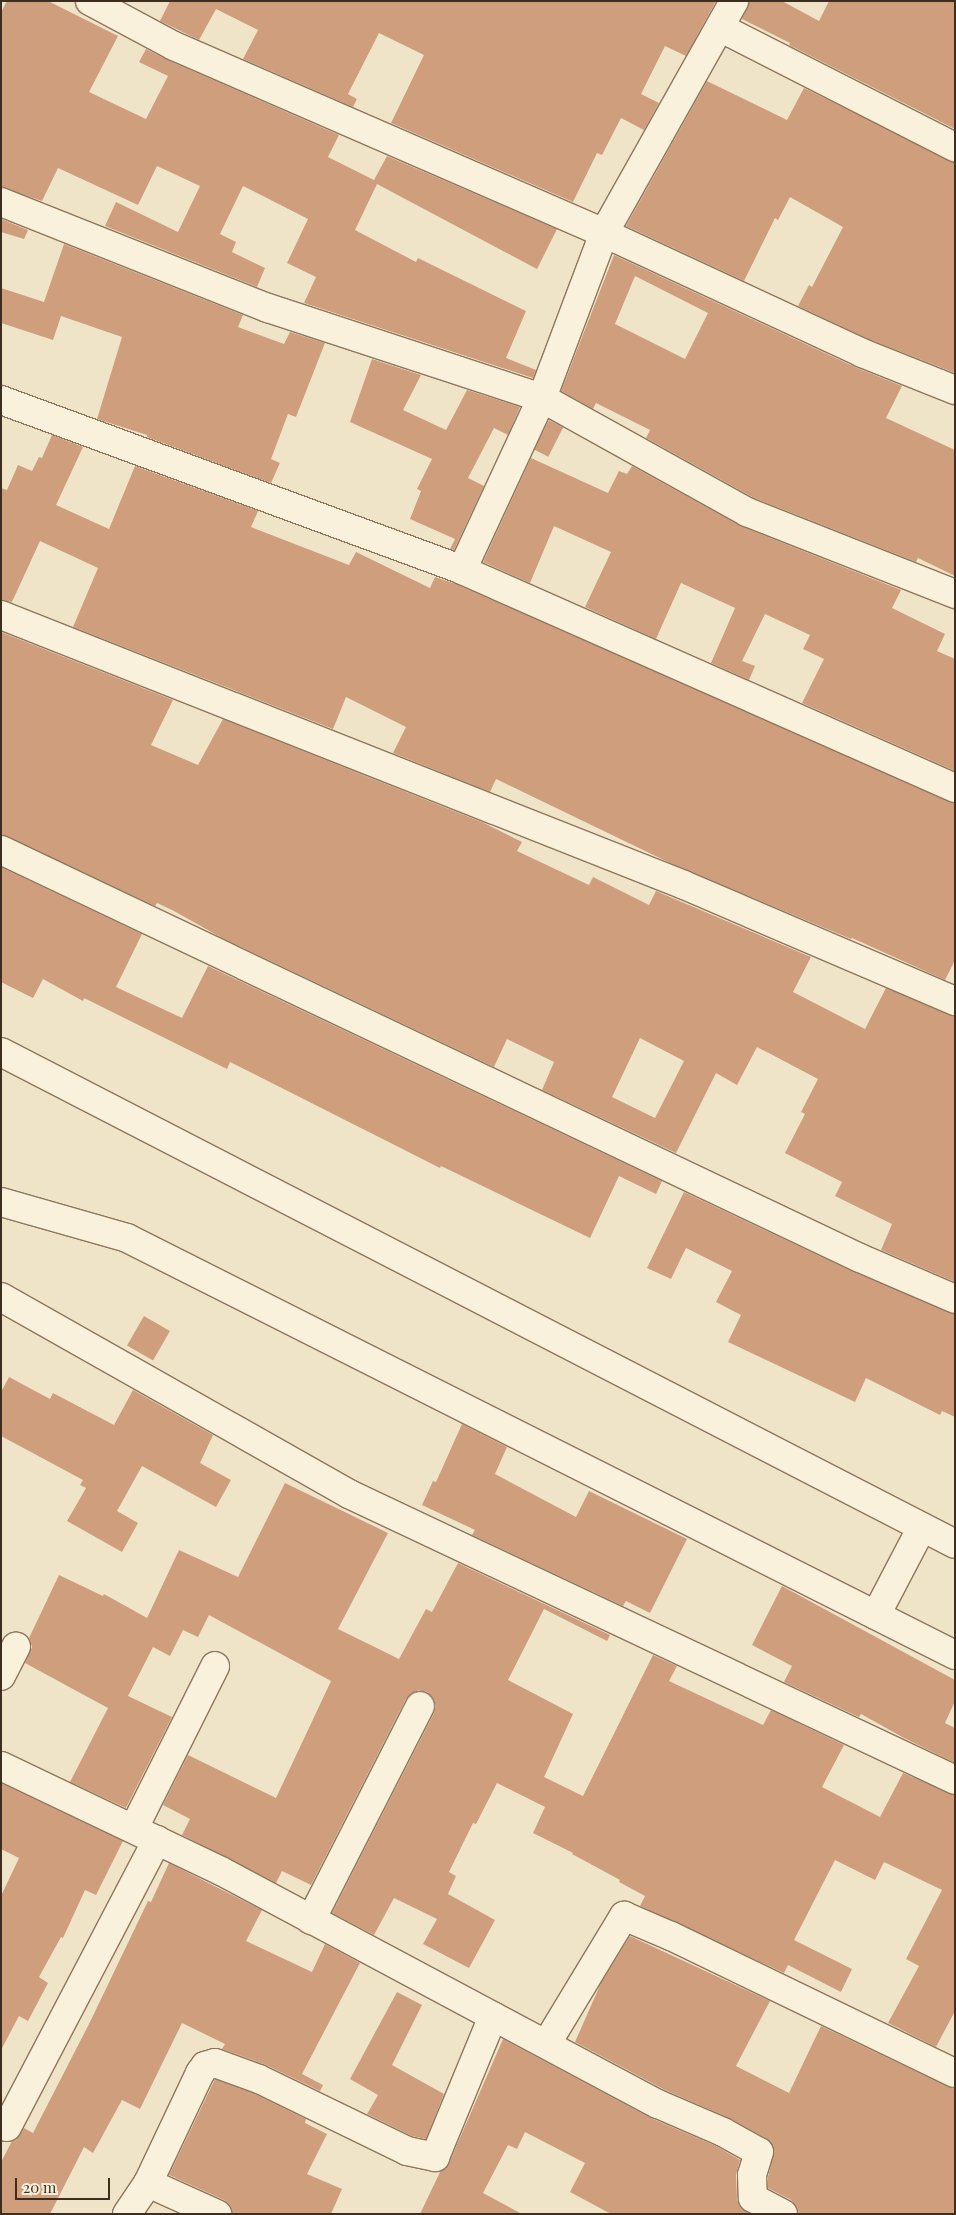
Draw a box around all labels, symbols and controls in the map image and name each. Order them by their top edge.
scale bar [18,2168,112,2200]
text: 20 m [23,2177,56,2197]

